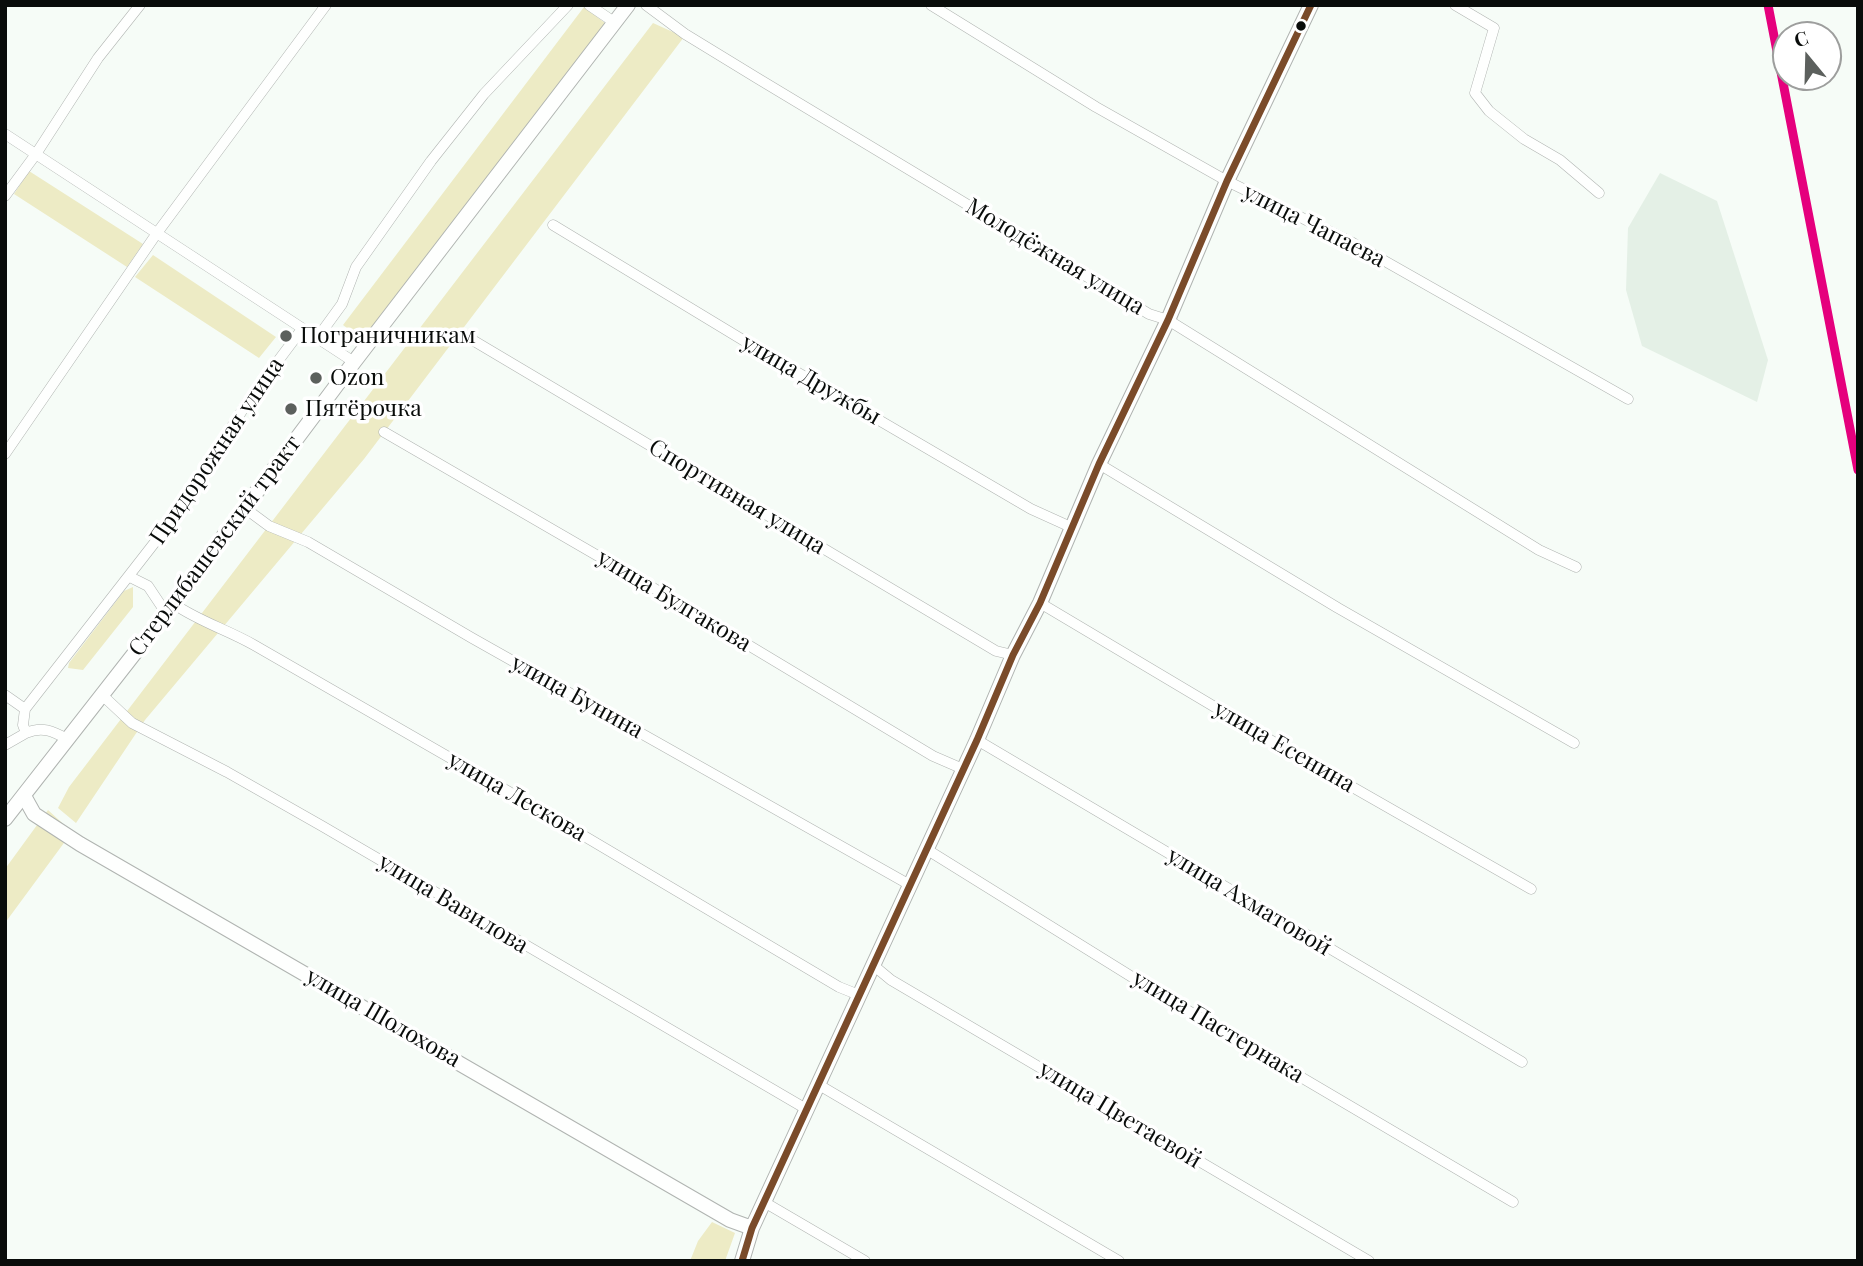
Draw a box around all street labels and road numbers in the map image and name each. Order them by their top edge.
street label: улица Чапаева [1238,178,1390,274]
street label: Молодёжная улица [961,193,1149,321]
street label: улица Дружбы [736,329,886,431]
street label: Придорожная улица [144,352,290,550]
street label: Стерлибашевский тракт [123,430,307,662]
street label: Спортивная улица [644,433,830,561]
street label: улица Булгакова [592,544,756,658]
street label: улица Бунина [506,649,648,745]
street label: улица Есенина [1208,695,1360,799]
street label: улица Лескова [443,746,591,848]
street label: улица Ахматовой [1162,842,1336,962]
street label: улица Вавилова [373,848,533,960]
street label: улица Шолохова [301,962,465,1074]
street label: улица Пастернака [1127,965,1309,1089]
street label: улица Цветаевой [1034,1056,1206,1174]

